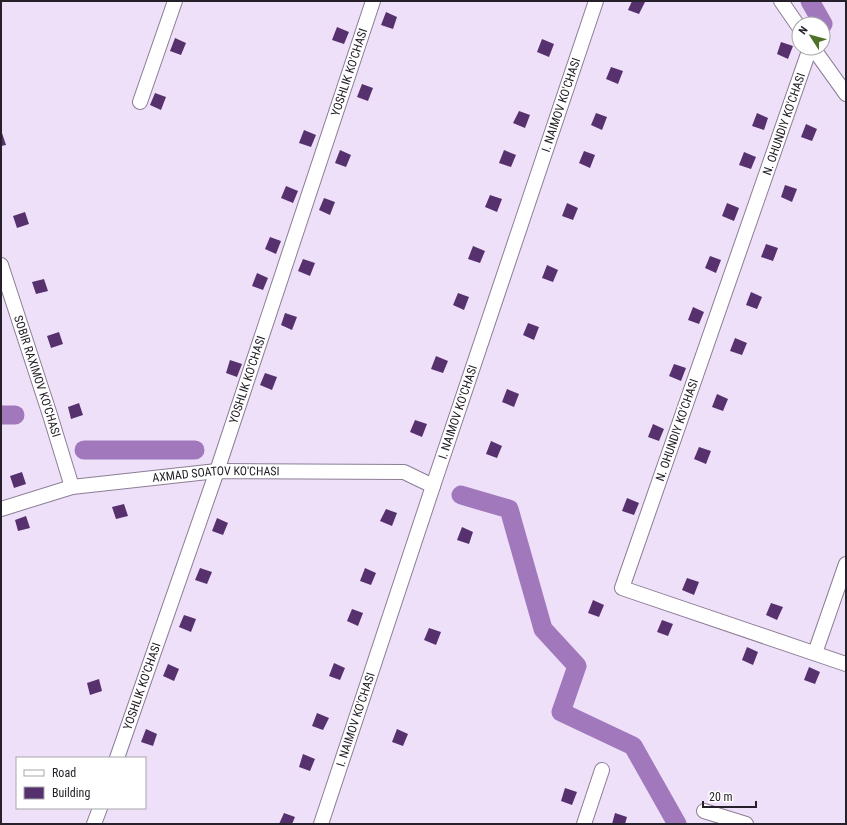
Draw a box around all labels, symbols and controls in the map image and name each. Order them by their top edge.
north arrow [791,16,831,56]
text: N [796,24,811,37]
street label: YOSHLIK KO'CHASI [328,27,370,118]
street label: I. NAIMOV KO'CHASI [539,56,583,154]
street label: N. OHUNDIY KO'CHASI [760,71,808,177]
street label: SOBIR RAXIMOV KO'CHASI [11,314,63,439]
street label: YOSHLIK KO'CHASI [226,334,268,425]
street label: I. NAIMOV KO'CHASI [436,363,480,461]
street label: N. OHUNDIY KO'CHASI [653,377,701,483]
street label: AXMAD SOATOV KO'CHASI [152,464,280,485]
street label: YOSHLIK KO'CHASI [120,641,164,732]
street label: I. NAIMOV KO'CHASI [333,671,378,768]
legend [16,757,146,809]
text: Road [52,766,76,780]
scale bar [703,783,756,809]
text: Building [52,786,90,800]
text: 20 m [709,790,733,804]

